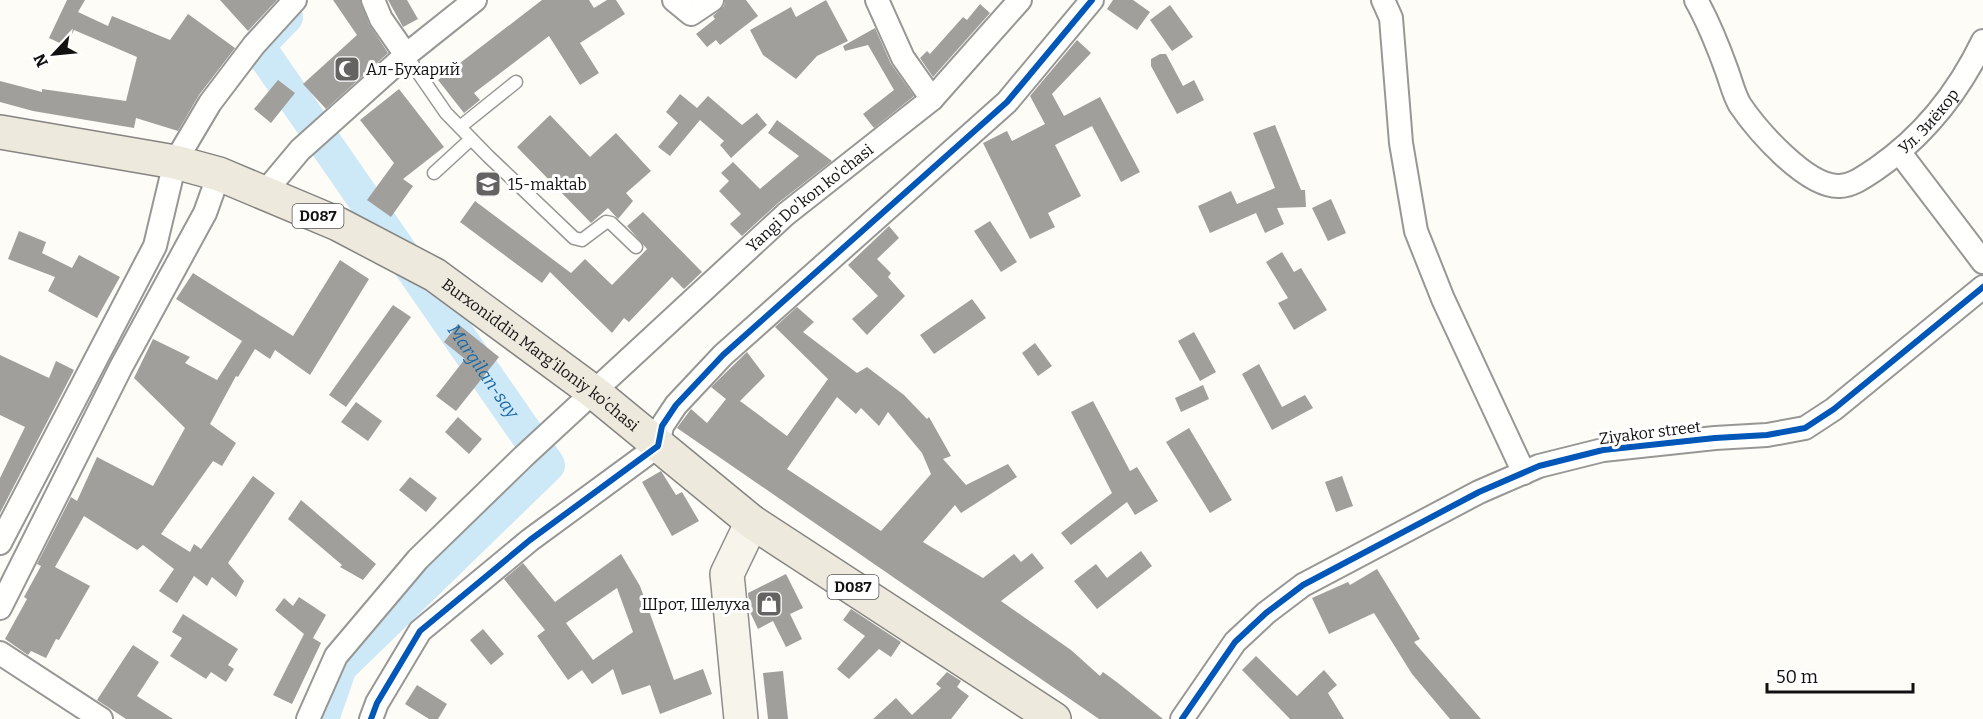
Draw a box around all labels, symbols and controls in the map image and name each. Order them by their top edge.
north arrow [24,24,84,84]
text: N [30,51,52,70]
mosque icon: Ал-Бухарий [332,54,362,84]
place label: Ал-Бухарий [366,60,460,79]
street label: Ул. Зиёкор [1895,85,1963,158]
street label: Yangi Do'kon ko'chasi [742,140,877,256]
school or university icon: 15-maktab [473,169,503,199]
place label: 15-maktab [508,175,587,194]
road number: D087 [292,204,344,228]
street label: Burxoniddin Marg’iloniy ko’chasi [438,274,643,435]
water label: Margilan-say [443,320,524,423]
street label: Ziyakor street [1598,417,1702,448]
road number: D087 [828,575,878,599]
shop icon: Шрот, Шелуха [754,589,784,619]
place label: Шрот, Шелуха [642,595,750,614]
scale bar [1767,656,1912,694]
text: 50 m [1776,666,1818,688]

